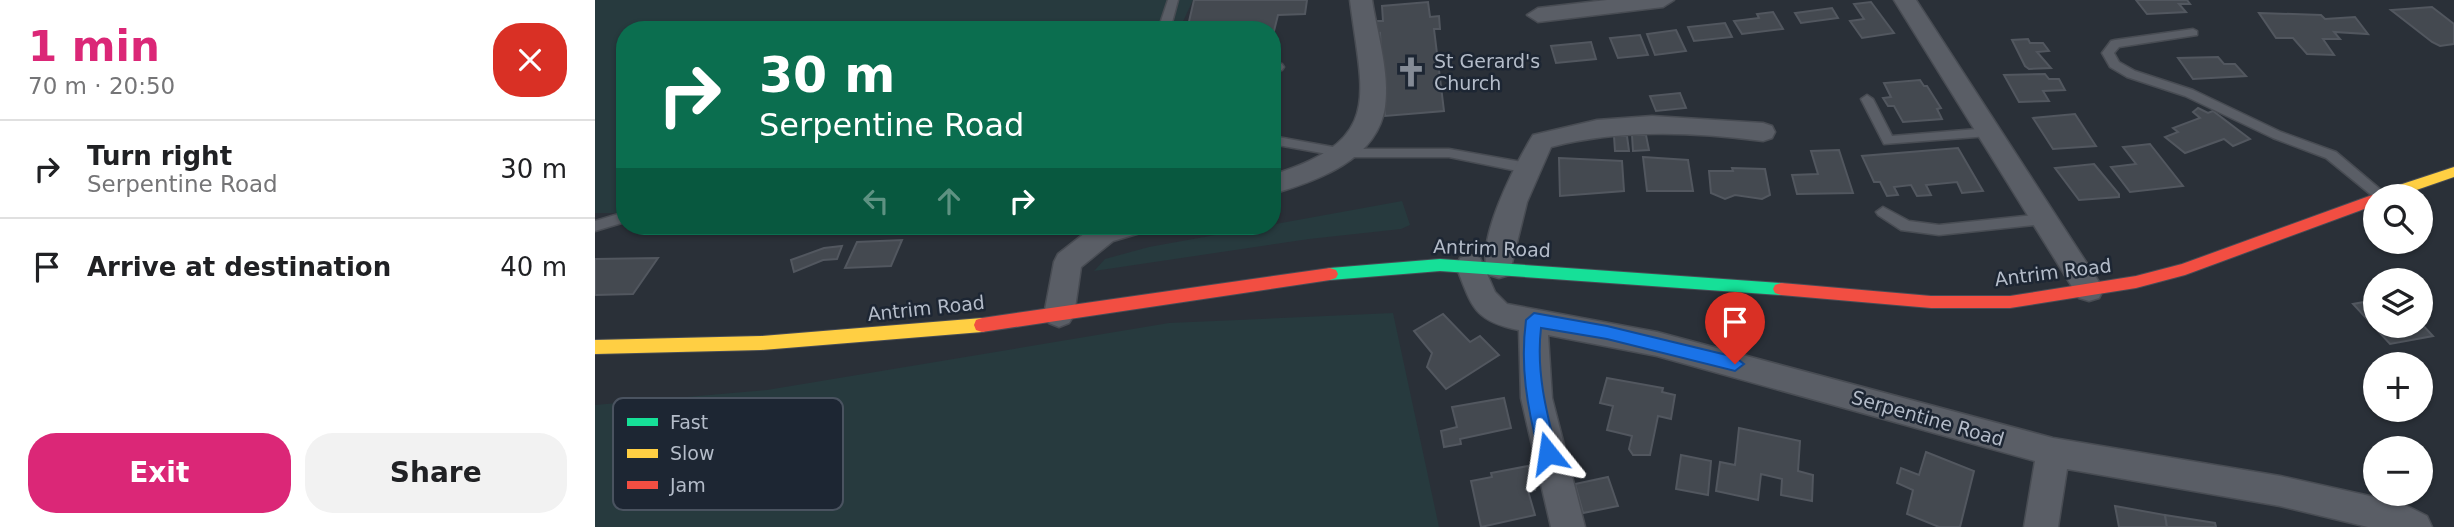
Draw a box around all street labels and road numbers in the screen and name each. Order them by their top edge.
street label: Antrim Road [1433,235,1551,261]
street label: Antrim Road [1993,254,2113,290]
street label: Antrim Road [866,291,986,325]
street label: Serpentine Road [1849,386,2007,450]

